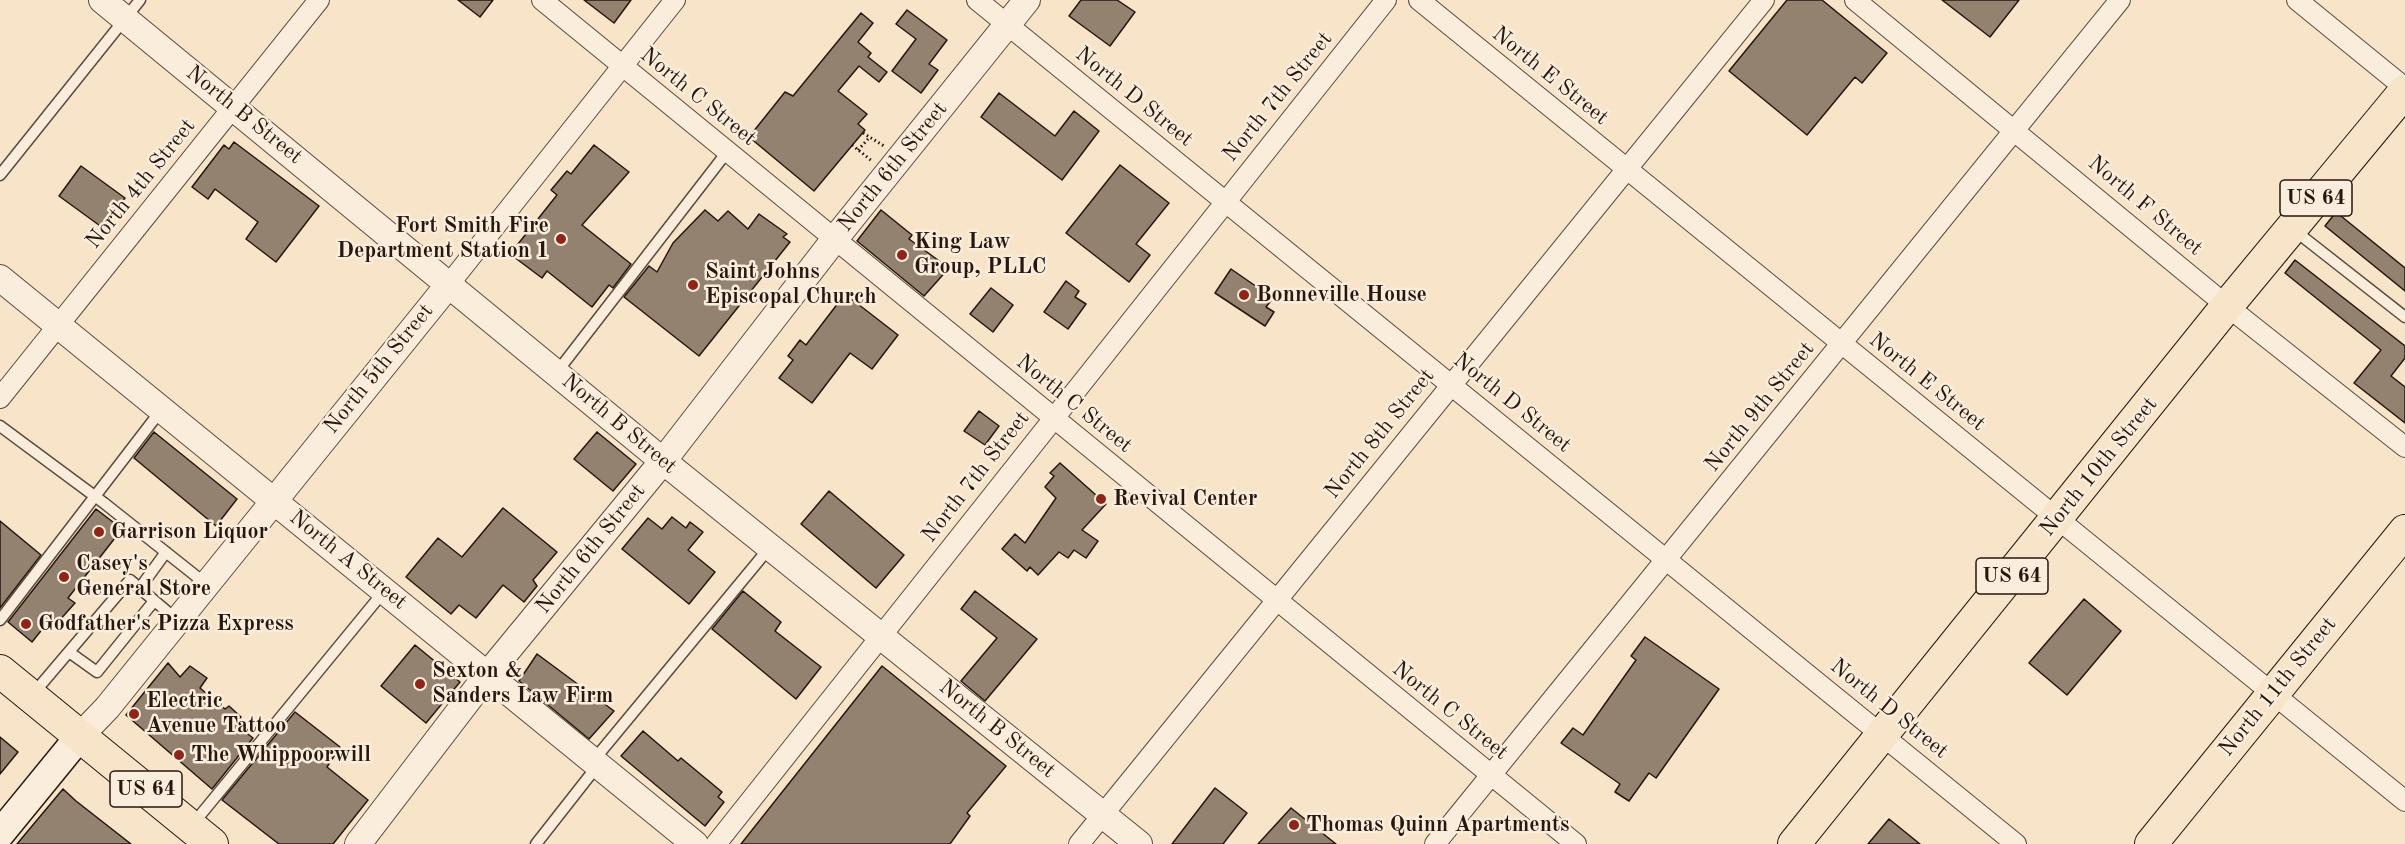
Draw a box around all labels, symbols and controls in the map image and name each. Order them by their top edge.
street label: North E Street [1486,21,1614,131]
street label: North 7th Street [1218,27,1338,167]
street label: North D Street [1070,41,1198,153]
street label: North C Street [635,42,761,152]
street label: North B Street [180,60,308,170]
street label: North 6th Street [833,97,953,237]
street label: North 4th Street [81,114,201,254]
street label: North F Street [2082,150,2208,262]
road number: US 64 [2280,180,2352,216]
place label: Fort Smith Fire Department Station 1 [337,213,549,264]
place label: King Law Group, PLLC [914,229,1046,280]
marker: Fort Smith Fire Department Station 1 [554,232,568,246]
marker: King Law Group, PLLC [895,248,909,262]
place label: Saint Johns Episcopal Church [705,259,877,310]
marker: Saint Johns Episcopal Church [686,278,700,292]
place label: Bonneville House [1256,282,1427,308]
marker: Bonneville House [1237,288,1251,302]
street label: North 5th Street [319,299,439,439]
street label: North E Street [1863,327,1991,437]
street label: North 9th Street [1700,337,1820,477]
street label: North D Street [1448,347,1576,459]
street label: North C Street [1011,349,1137,459]
street label: North 8th Street [1320,364,1440,504]
street label: North B Street [556,368,682,480]
street label: North 10th Street [2035,392,2163,542]
street label: North 7th Street [916,406,1036,548]
street label: North 6th Street [531,479,651,619]
place label: Revival Center [1113,486,1258,512]
marker: Revival Center [1094,492,1108,506]
street label: North A Street [284,504,412,616]
place label: Garrison Liquor [111,519,268,545]
marker: Garrison Liquor [92,525,106,539]
place label: Casey's General Store [76,551,211,602]
road number: US 64 [1976,558,2048,594]
marker: Casey's General Store [57,570,71,584]
place label: Godfather's Pizza Express [38,611,294,637]
street label: North 11th Street [2214,612,2342,762]
marker: Godfather's Pizza Express [19,617,33,631]
street label: North D Street [1825,653,1953,765]
street label: North C Street [1387,656,1513,766]
place label: Sexton & Sanders Law Firm [432,658,613,710]
street label: North B Street [933,674,1061,784]
marker: Sexton & Sanders Law Firm [413,677,427,691]
place label: Electric Avenue Tattoo [146,688,286,740]
marker: Electric Avenue Tattoo [127,707,141,721]
place label: The Whippoorwill [191,742,371,768]
marker: The Whippoorwill [172,748,186,762]
road number: US 64 [110,771,182,807]
place label: Thomas Quinn Apartments [1306,812,1569,838]
marker: Thomas Quinn Apartments [1287,818,1301,832]

